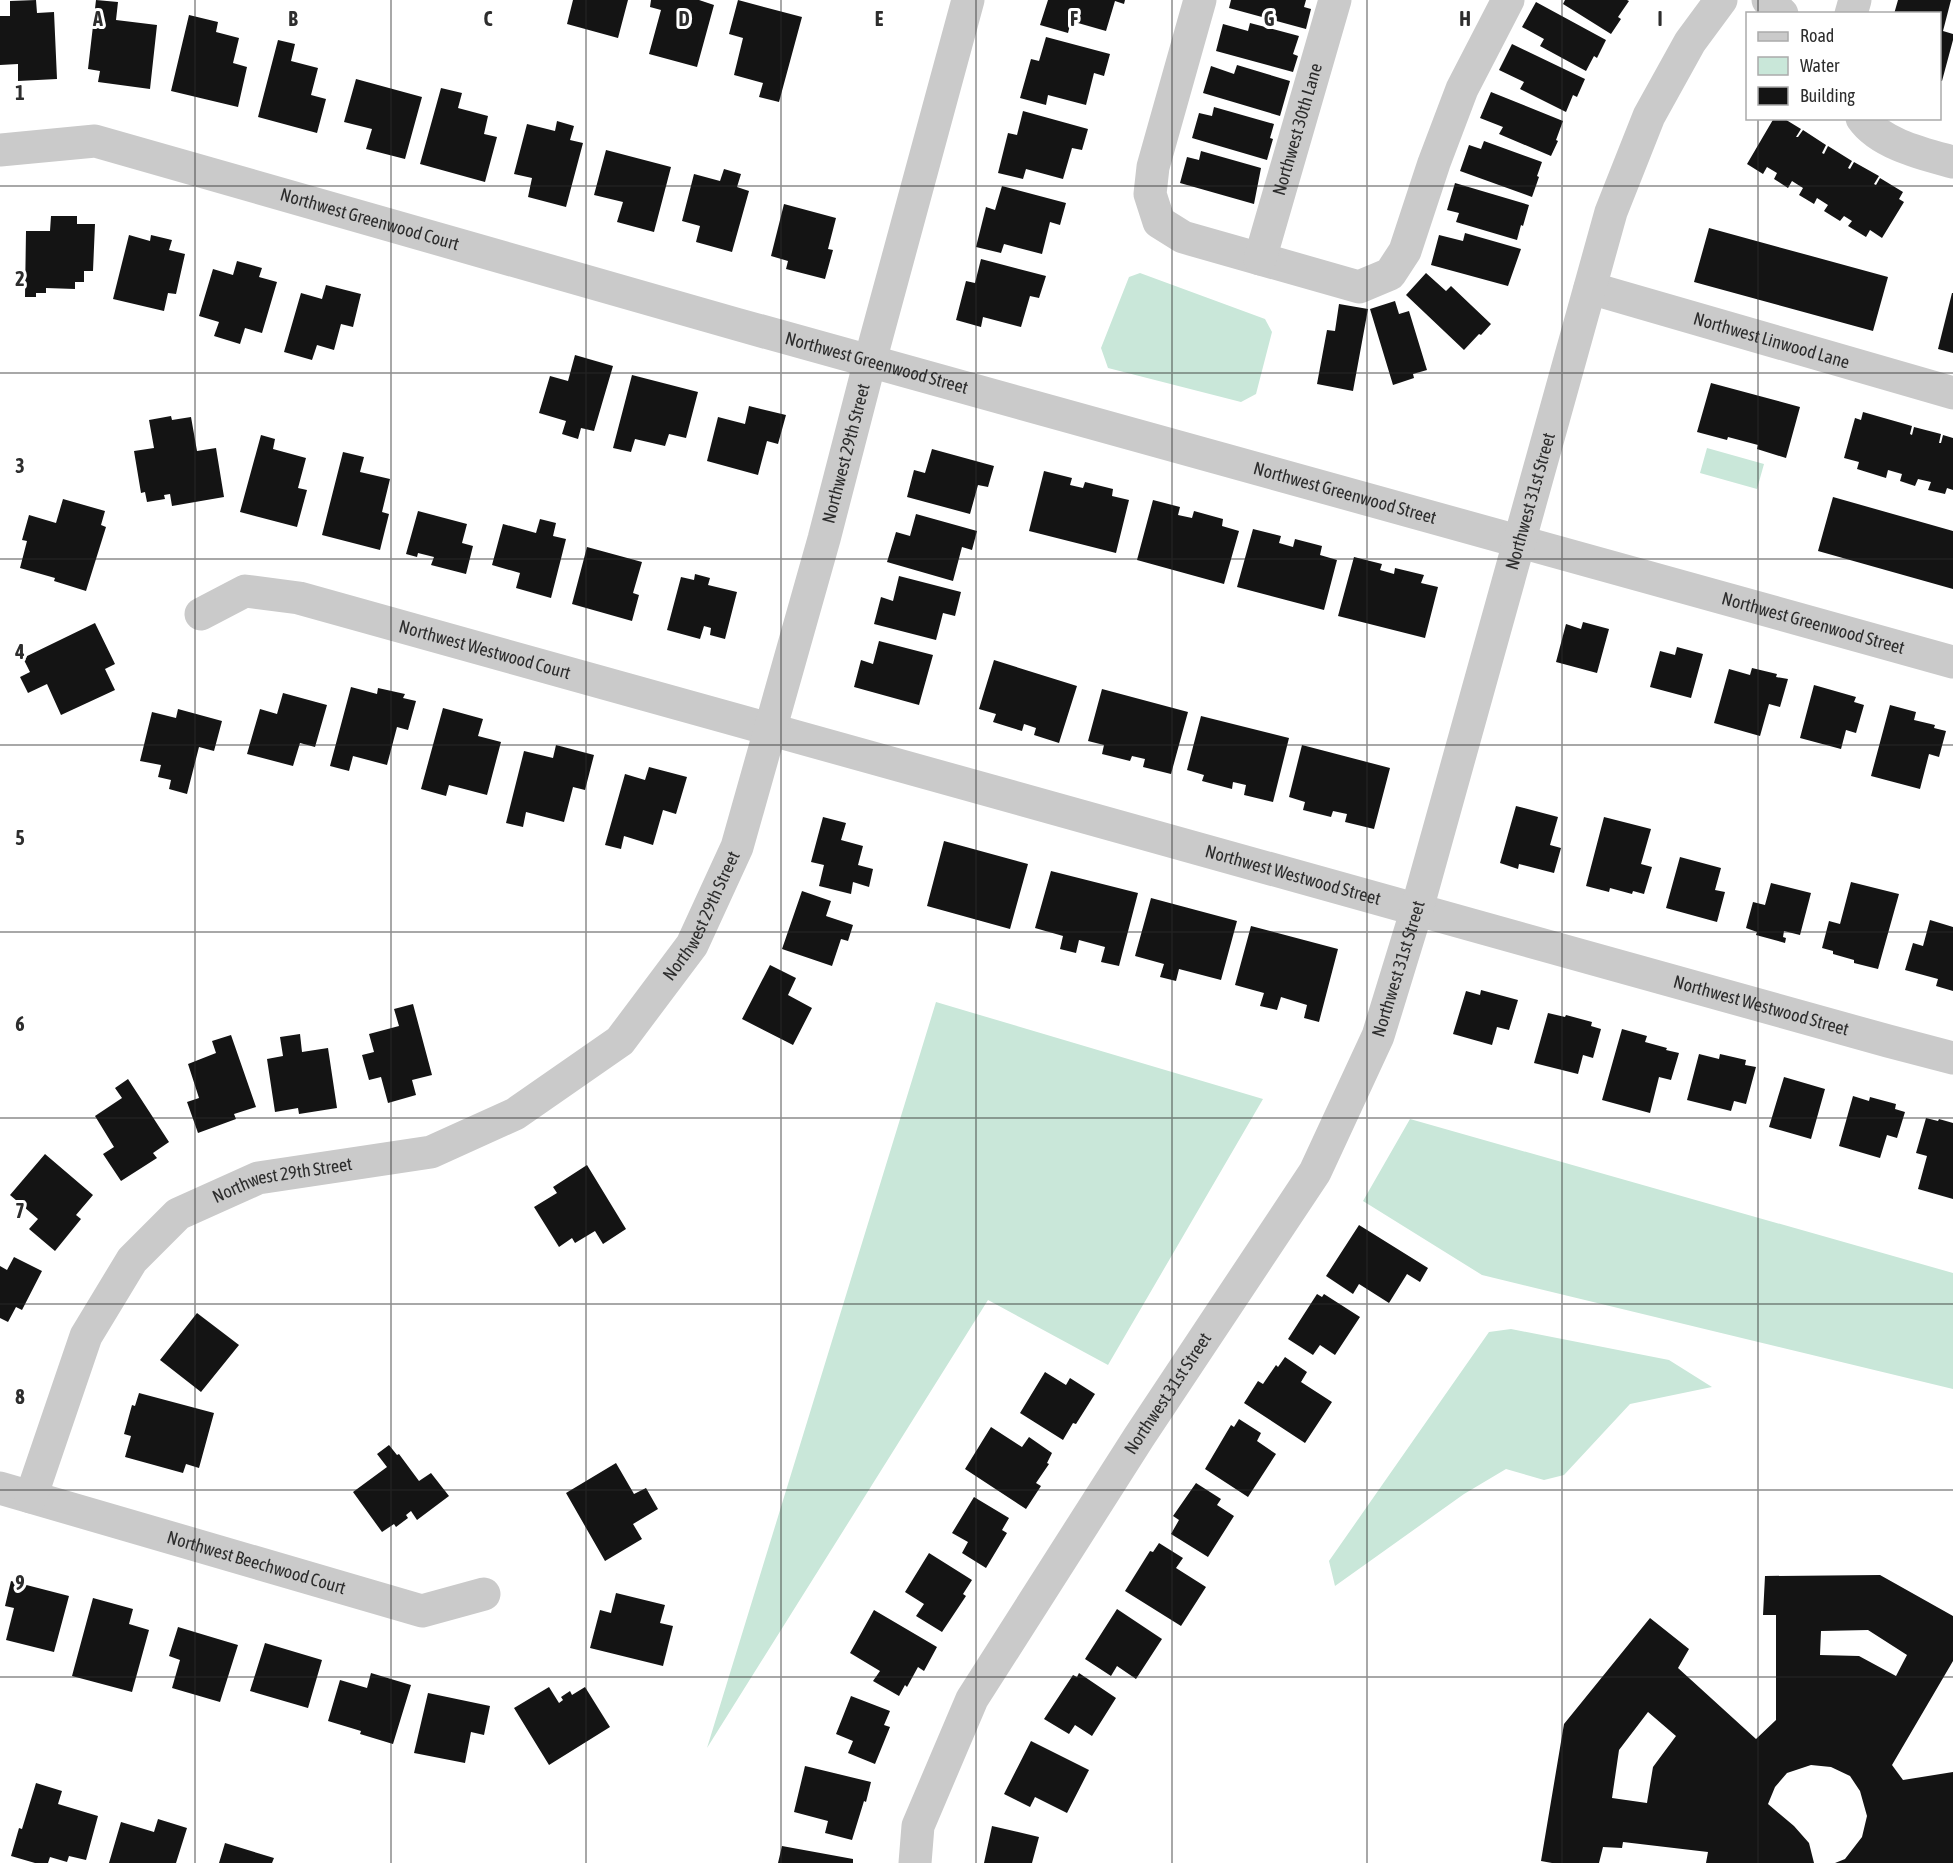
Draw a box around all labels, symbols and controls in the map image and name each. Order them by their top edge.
text: A [92,7,103,30]
text: B [288,7,298,30]
text: C [484,7,493,30]
text: D [678,7,690,30]
text: E [875,7,884,30]
text: F [1070,7,1078,30]
text: G [1264,7,1275,30]
text: H [1459,7,1471,30]
text: I [1657,7,1663,30]
legend [1746,12,1941,120]
text: Road [1800,25,1834,46]
text: Water [1800,55,1840,76]
street label: Northwest 30th Lane [1268,61,1326,198]
text: 1 [15,81,25,104]
text: Building [1800,85,1855,106]
street label: Northwest Greenwood Court [278,183,462,254]
text: 2 [15,267,25,290]
street label: Northwest Linwood Lane [1691,308,1852,373]
street label: Northwest Greenwood Street [783,327,971,398]
street label: Northwest 29th Street [817,381,874,526]
street label: Northwest 31st Street [1501,430,1559,572]
text: 3 [15,454,25,477]
street label: Northwest Greenwood Street [1251,457,1439,528]
street label: Northwest Greenwood Street [1720,587,1907,658]
street label: Northwest Westwood Court [397,615,573,683]
text: 4 [14,640,25,663]
text: 5 [15,826,25,849]
street label: Northwest Westwood Street [1203,840,1383,909]
street label: Northwest 29th Street [658,848,744,984]
street label: Northwest 31st Street [1367,898,1429,1039]
street label: Northwest Westwood Street [1671,971,1851,1040]
text: 6 [15,1012,25,1035]
street label: Northwest 29th Street [209,1153,354,1207]
text: 7 [15,1199,25,1222]
street label: Northwest 31st Street [1120,1329,1215,1458]
text: 8 [15,1385,25,1408]
street label: Northwest Beechwood Court [165,1526,348,1598]
text: 9 [15,1571,25,1594]

